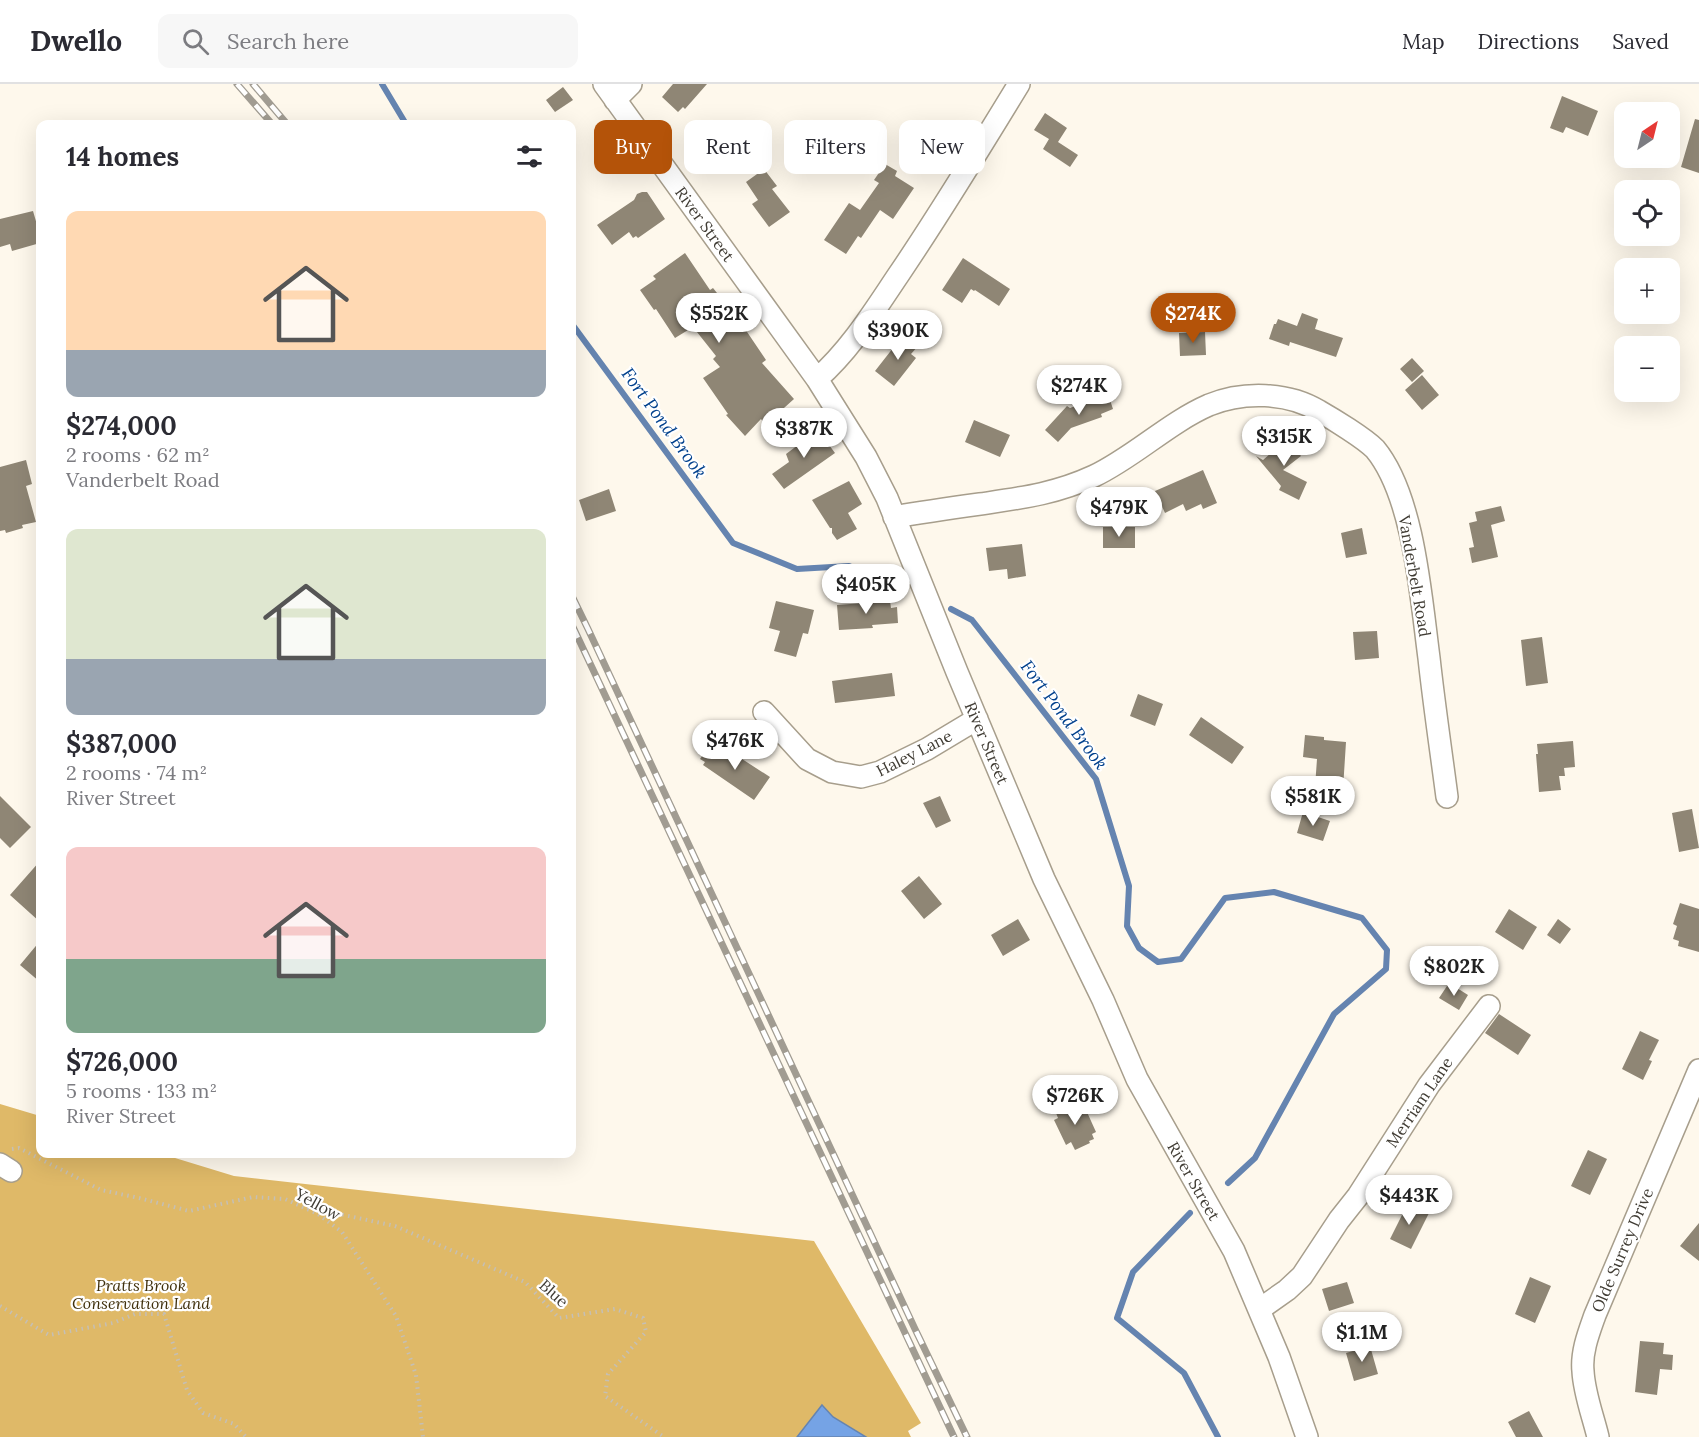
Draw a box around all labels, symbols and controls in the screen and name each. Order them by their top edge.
search box [158,14,578,68]
text: Dwello [30,23,122,59]
icon: search [179,25,212,58]
text: Search here [227,27,349,55]
text: Map [1402,28,1445,55]
text: Directions [1478,28,1579,55]
text: Saved [1612,28,1669,55]
north arrow [1614,102,1680,168]
map controls [1614,102,1680,402]
chip: Buy [594,120,672,174]
chip: Rent [684,120,772,174]
chip: Filters [784,120,887,174]
chip: New [899,120,985,174]
text: 14 homes [66,140,179,173]
icon: filters [513,140,546,173]
button: locate [1614,180,1680,246]
street label: River Street [671,183,739,266]
icon: home [252,250,360,358]
button: + [1614,258,1680,324]
pin: $552K [677,293,761,344]
pin: $274K [1151,293,1235,344]
text: $552K [690,300,748,325]
text: $274K [1165,300,1221,325]
pin: $390K [856,310,940,361]
text: $390K [867,317,929,342]
button: − [1614,336,1680,402]
water label: Fort Pond Brook [617,363,712,482]
pin: $274K [1037,365,1121,416]
text: $274K [1051,372,1107,397]
pin: $387K [762,408,846,459]
text: $274,000 [66,409,177,442]
text: $387K [775,415,833,440]
pin: $315K [1242,416,1326,467]
text: $315K [1256,423,1312,448]
text: 2 rooms · 62 m² [66,442,210,467]
text: Vanderbelt Road [66,467,220,492]
pin: $479K [1077,487,1161,538]
text: $479K [1090,494,1148,519]
street label: Vanderbelt Road [1394,513,1436,639]
pin: $405K [824,564,908,615]
icon: home [252,568,360,676]
text: $405K [836,571,896,596]
water label: Fort Pond Brook [1016,655,1113,774]
street label: River Street [961,699,1014,788]
pin: $476K [693,720,777,771]
street label: Haley Lane [873,725,956,781]
text: $387,000 [66,727,177,760]
text: $476K [706,727,764,752]
text: 2 rooms · 74 m² [66,760,207,785]
pin: $581K [1271,776,1355,827]
text: $581K [1285,783,1341,808]
text: River Street [66,785,176,810]
icon: home [252,886,360,994]
pin: $802K [1412,946,1496,997]
text: $802K [1424,953,1484,978]
text: $726,000 [66,1045,178,1078]
street label: Merriam Lane [1381,1053,1457,1151]
pin: $726K [1033,1075,1117,1126]
text: 5 rooms · 133 m² [66,1078,217,1103]
text: $726K [1046,1082,1104,1107]
text: River Street [66,1103,176,1128]
street label: River Street [1163,1138,1225,1225]
pin: $443K [1367,1175,1451,1226]
text: $443K [1379,1182,1439,1207]
street label: Yellow [291,1183,344,1225]
street label: Olde Surrey Drive [1587,1185,1657,1315]
park label: Pratts Brook Conservation Land [72,1275,210,1313]
street label: Blue [535,1275,573,1311]
pin: $1.1M [1320,1312,1404,1363]
text: $1.1M [1336,1319,1388,1344]

